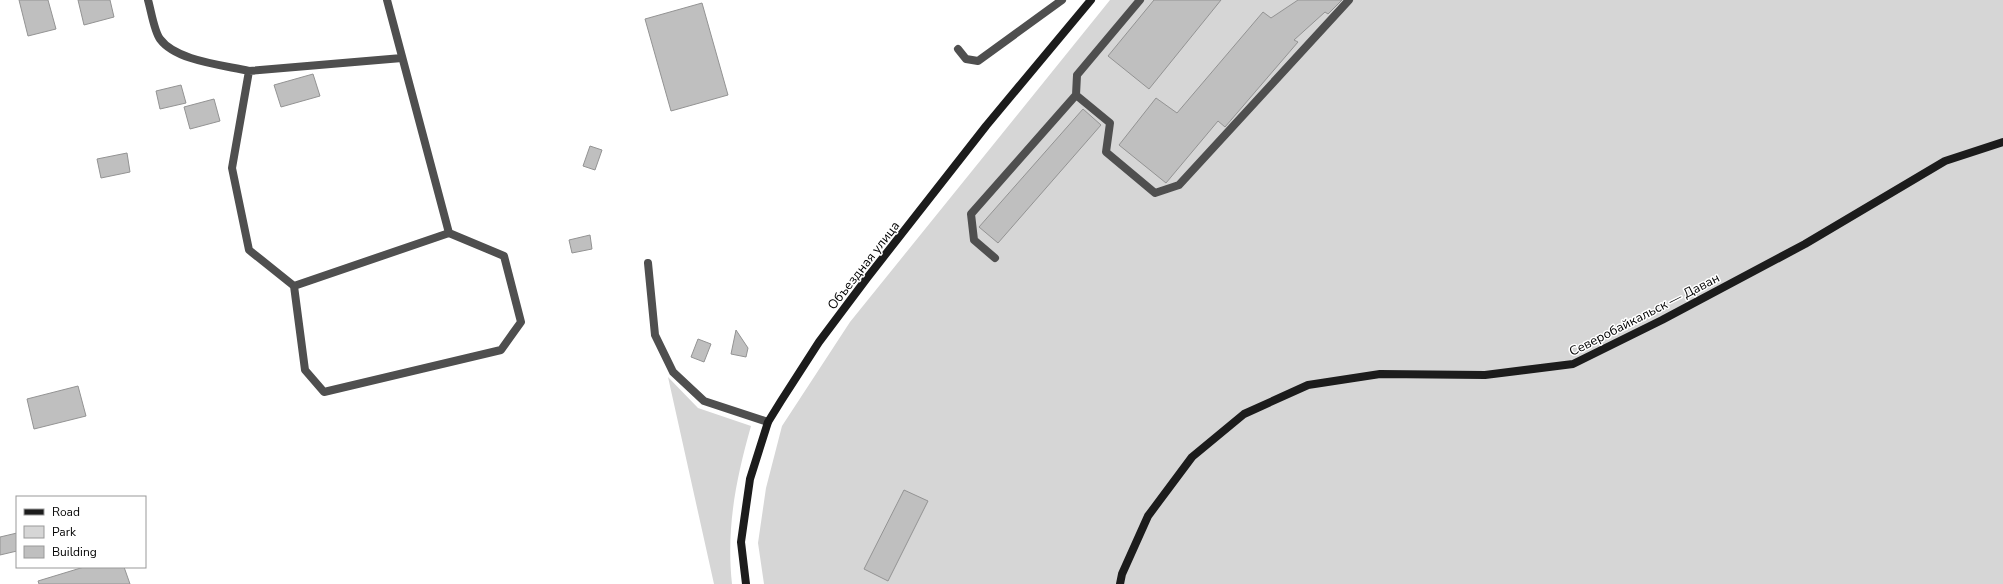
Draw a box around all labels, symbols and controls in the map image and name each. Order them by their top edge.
street label: Объездная улица [823,218,904,314]
street label: Северобайкальск — Даван [1566,269,1723,361]
legend [16,496,146,568]
text: Road [52,504,80,520]
text: Park [52,524,77,540]
text: Building [52,544,97,560]

